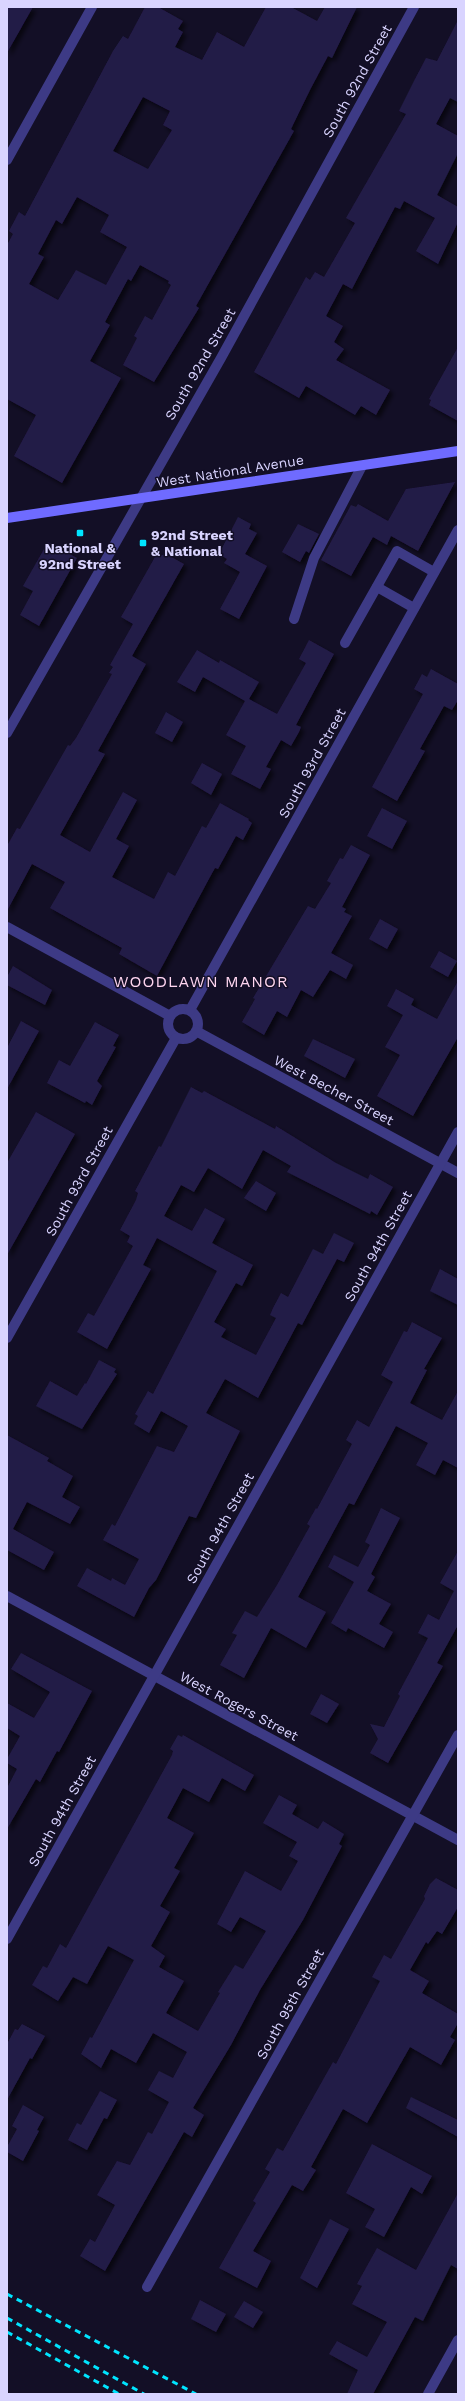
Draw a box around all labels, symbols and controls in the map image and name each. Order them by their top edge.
street label: South 92nd Street [319,22,395,140]
street label: South 92nd Street [161,305,239,423]
street label: West National Avenue [155,451,305,491]
place label: 92nd Street & National [151,527,233,559]
marker: National & 92nd Street [75,528,85,538]
marker: 92nd Street & National [138,538,148,548]
place label: National & 92nd Street [39,540,121,572]
street label: South 93rd Street [275,705,349,821]
district label: WOODLAWN MANOR [113,972,289,991]
street label: West Becher Street [271,1052,397,1128]
street label: South 93rd Street [42,1123,116,1239]
street label: South 94th Street [341,1188,415,1304]
street label: South 94th Street [183,1470,257,1586]
street label: West Rogers Street [177,1668,301,1744]
street label: South 94th Street [25,1753,99,1869]
street label: South 95th Street [253,1946,327,2062]

